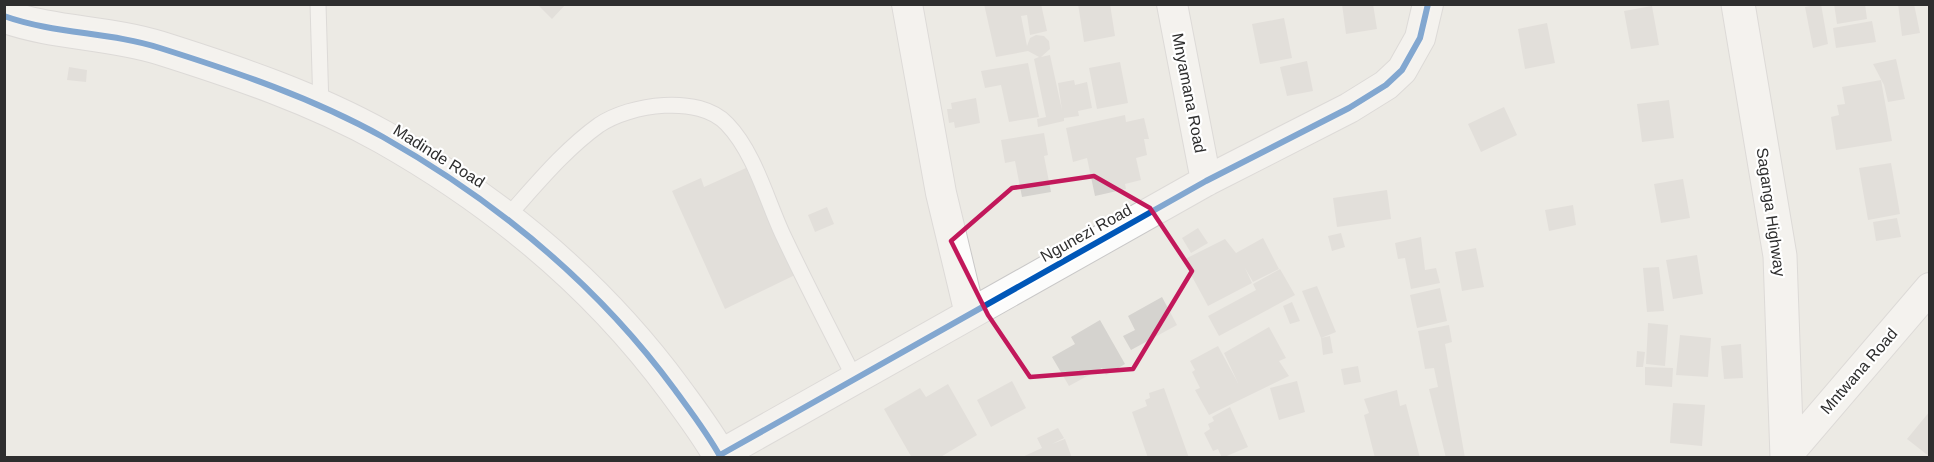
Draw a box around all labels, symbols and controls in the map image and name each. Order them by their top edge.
street label: Mnyamana Road [1169,32,1209,154]
street label: Madinde Road [390,121,488,191]
street label: Saganga Highway [1754,147,1788,277]
street label: Ngunezi Road [1038,201,1134,265]
street label: Mntwana Road [1817,325,1901,417]

